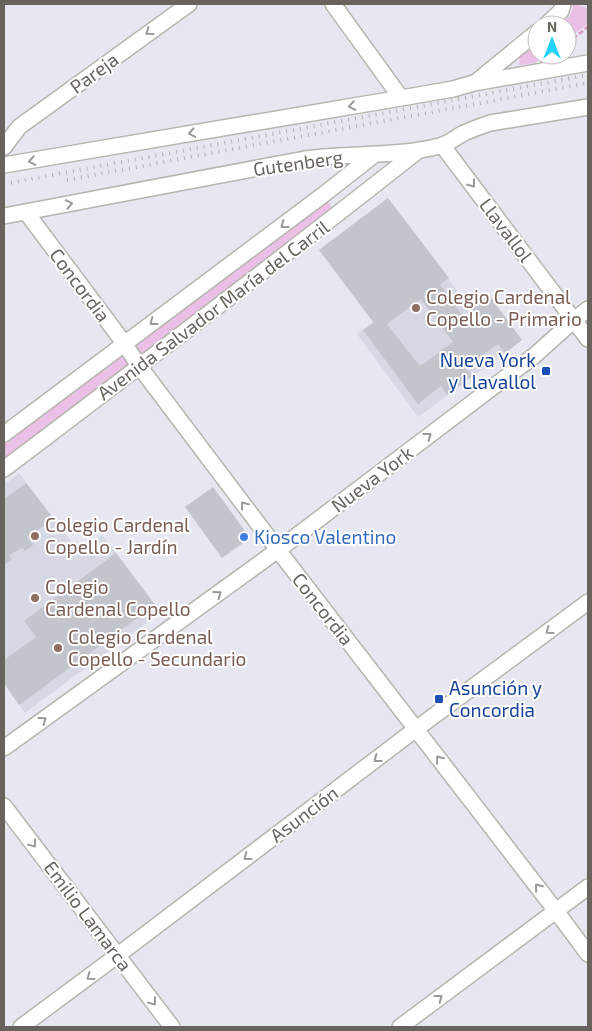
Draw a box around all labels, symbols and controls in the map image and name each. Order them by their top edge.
north arrow [527,15,577,65]
text: N [547,18,557,35]
one-way arrow [146,27,155,35]
street label: Pareja [65,47,122,98]
one-way arrow [348,101,357,111]
one-way arrow [188,128,197,138]
street label: Gutenberg [252,145,345,180]
one-way arrow [28,155,36,165]
one-way arrow [466,178,475,188]
street label: Llavallol [475,193,538,266]
one-way arrow [65,200,73,210]
street label: Avenida Salvador María del Carril [92,215,333,404]
one-way arrow [281,219,290,227]
street label: Concordia [45,243,115,326]
place label: Colegio Cardenal Copello - Primario [426,285,582,330]
marker: Colegio Cardenal Copello - Primario [410,302,422,314]
one-way arrow [150,316,159,324]
place label: Nueva York y Llavallol [440,348,536,393]
marker: Nueva York y Llavallol [540,365,552,377]
one-way arrow [422,433,431,441]
street label: Nueva York [326,440,417,517]
one-way arrow [241,501,250,511]
place label: Colegio Cardenal Copello - Jardín [45,513,190,558]
place label: Kiosco Valentino [254,525,396,548]
marker: Colegio Cardenal Copello - Jardín [29,530,41,542]
marker: Kiosco Valentino [238,531,250,543]
street label: Concordia [288,568,359,650]
place label: Colegio Cardenal Copello [45,575,191,620]
one-way arrow [212,591,222,600]
marker: Colegio Cardenal Copello [29,592,41,604]
place label: Colegio Cardenal Copello - Secundario [68,625,246,670]
one-way arrow [545,625,555,634]
marker: Colegio Cardenal Copello - Secundario [52,642,64,654]
place label: Asunción y Concordia [449,676,542,721]
marker: Asunción y Concordia [433,693,445,705]
one-way arrow [37,717,46,725]
one-way arrow [373,753,383,762]
one-way arrow [436,756,444,765]
street label: Asunción [265,781,342,847]
one-way arrow [28,838,36,847]
one-way arrow [244,852,253,860]
street label: Emilio Lamarca [40,856,137,975]
one-way arrow [535,884,544,893]
one-way arrow [87,971,96,979]
one-way arrow [433,995,443,1004]
one-way arrow [147,996,156,1006]

